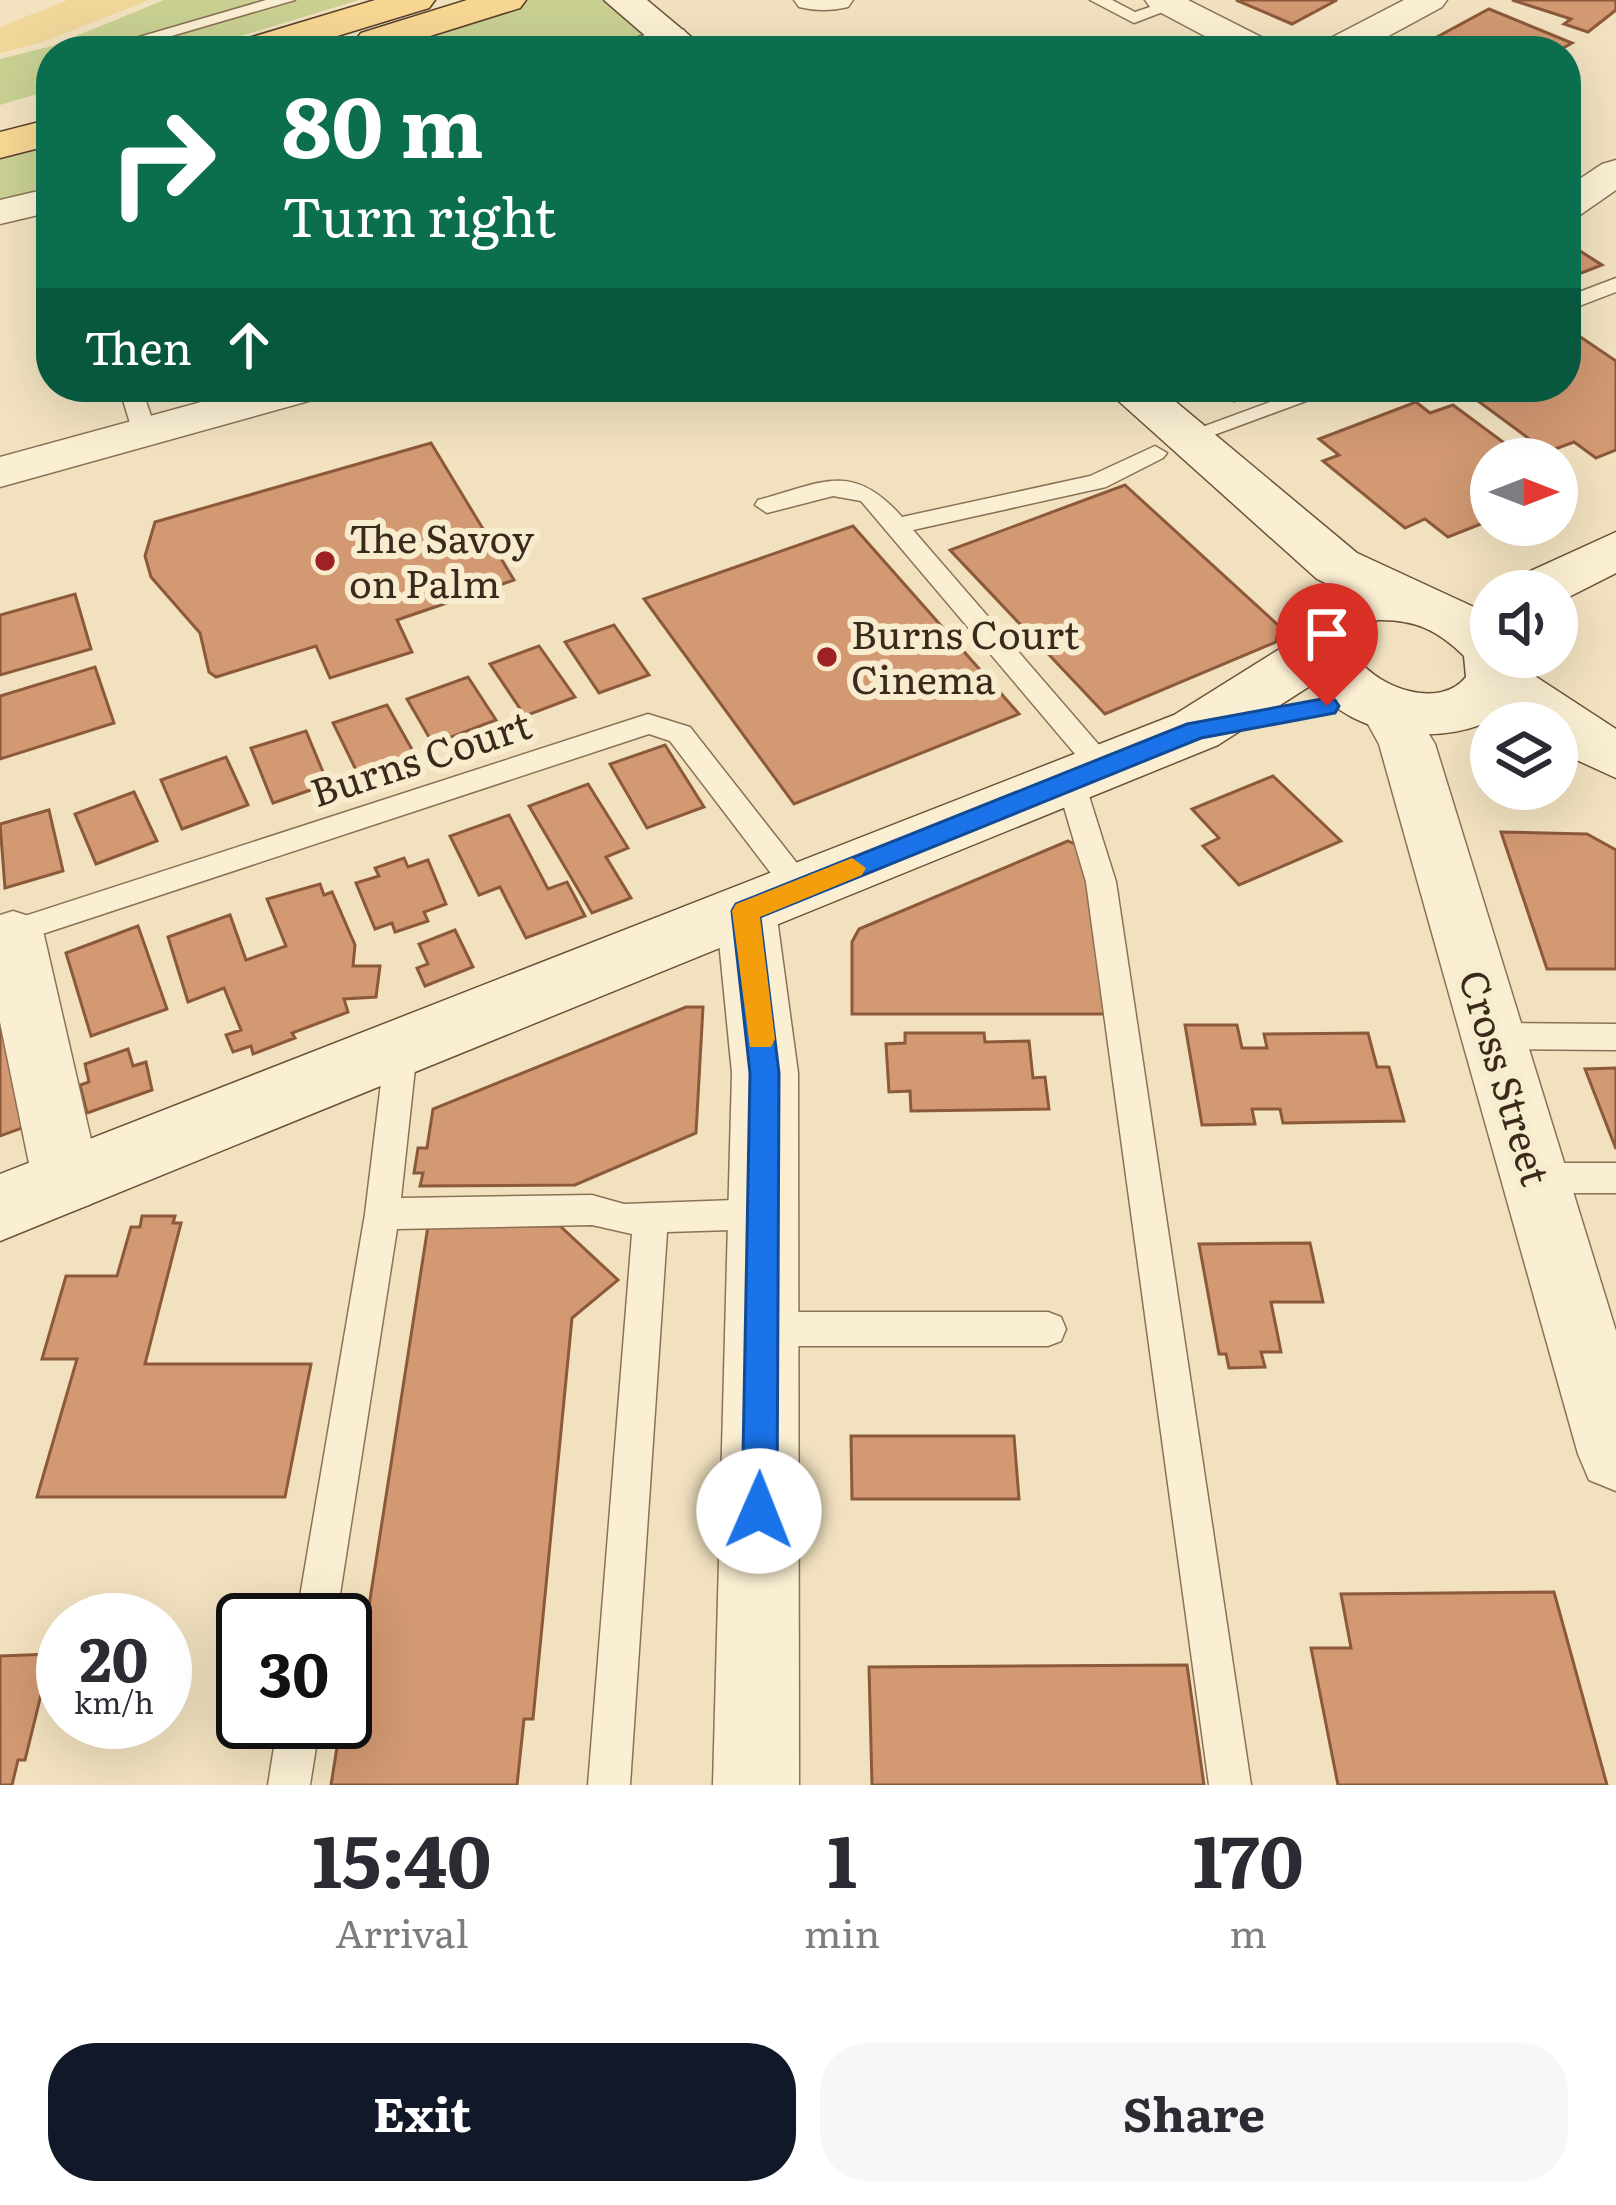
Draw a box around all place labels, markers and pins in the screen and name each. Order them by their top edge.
place label: The Savoy on Palm [349,507,535,610]
marker: The Savoy on Palm [312,548,338,574]
pin [1276,583,1378,706]
place label: Burns Court Cinema [851,603,1080,706]
marker: Burns Court Cinema [814,644,840,670]

